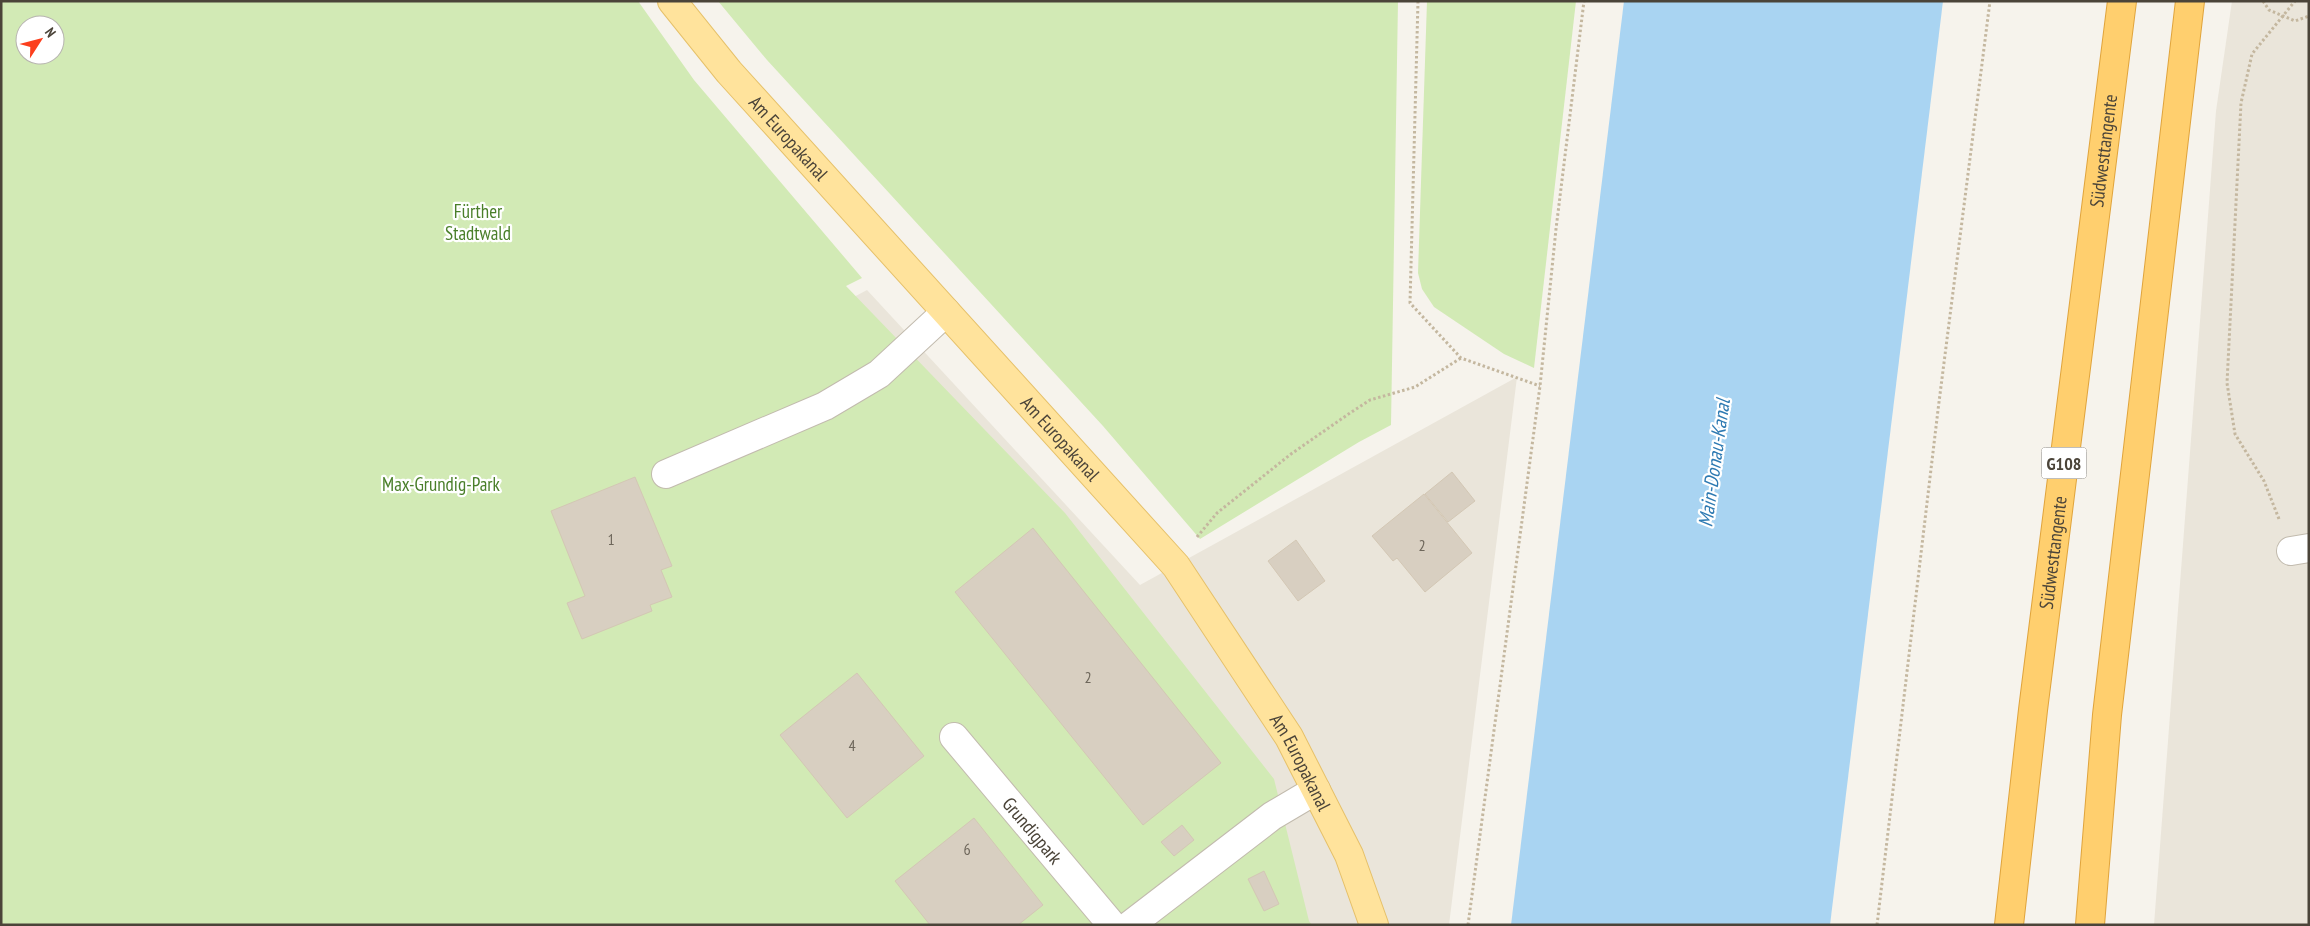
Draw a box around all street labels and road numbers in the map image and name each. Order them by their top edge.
street label: Am Europakanal [744,90,834,186]
street label: Südwesttangente [2084,93,2122,209]
street label: Am Europakanal [1016,391,1105,486]
road number: G108 [2042,448,2086,478]
street label: Südwesttangente [2034,495,2072,610]
street label: Am Europakanal [1265,709,1337,815]
street label: Grundigpark [998,792,1068,869]

